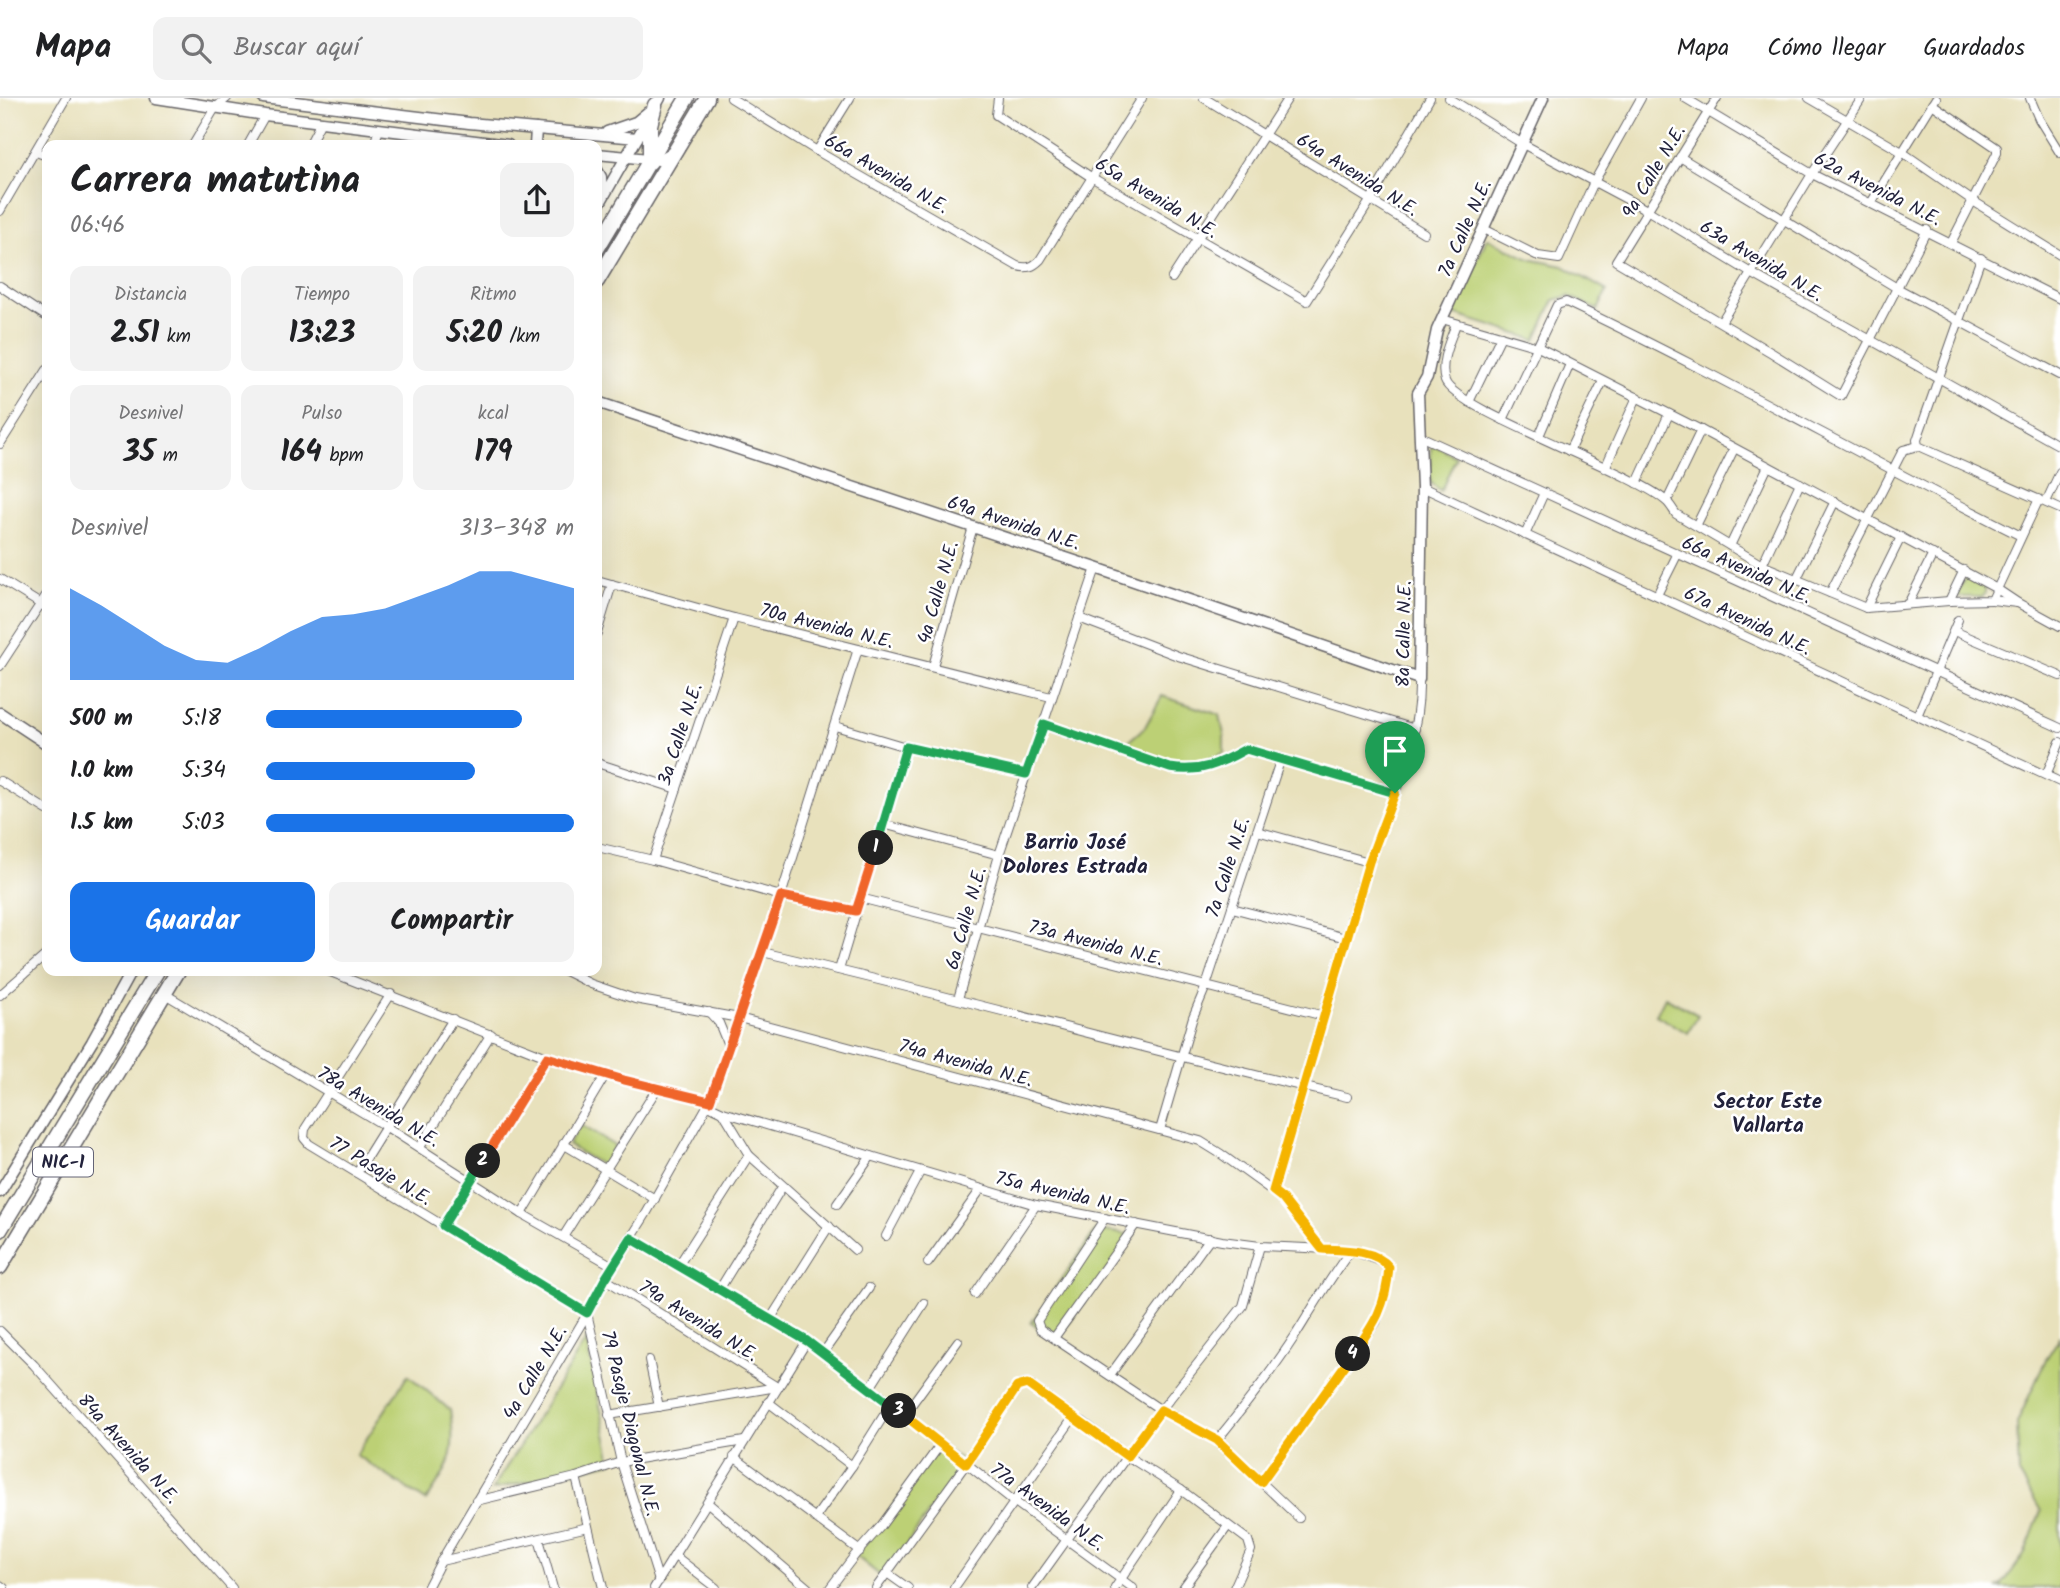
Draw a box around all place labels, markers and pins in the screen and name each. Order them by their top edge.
pin [1365,721,1425,793]
pin: 1 [858,830,894,866]
pin: 2 [466,1144,500,1178]
pin: 4 [1336,1336,1370,1372]
pin: 3 [881,1394,916,1428]

